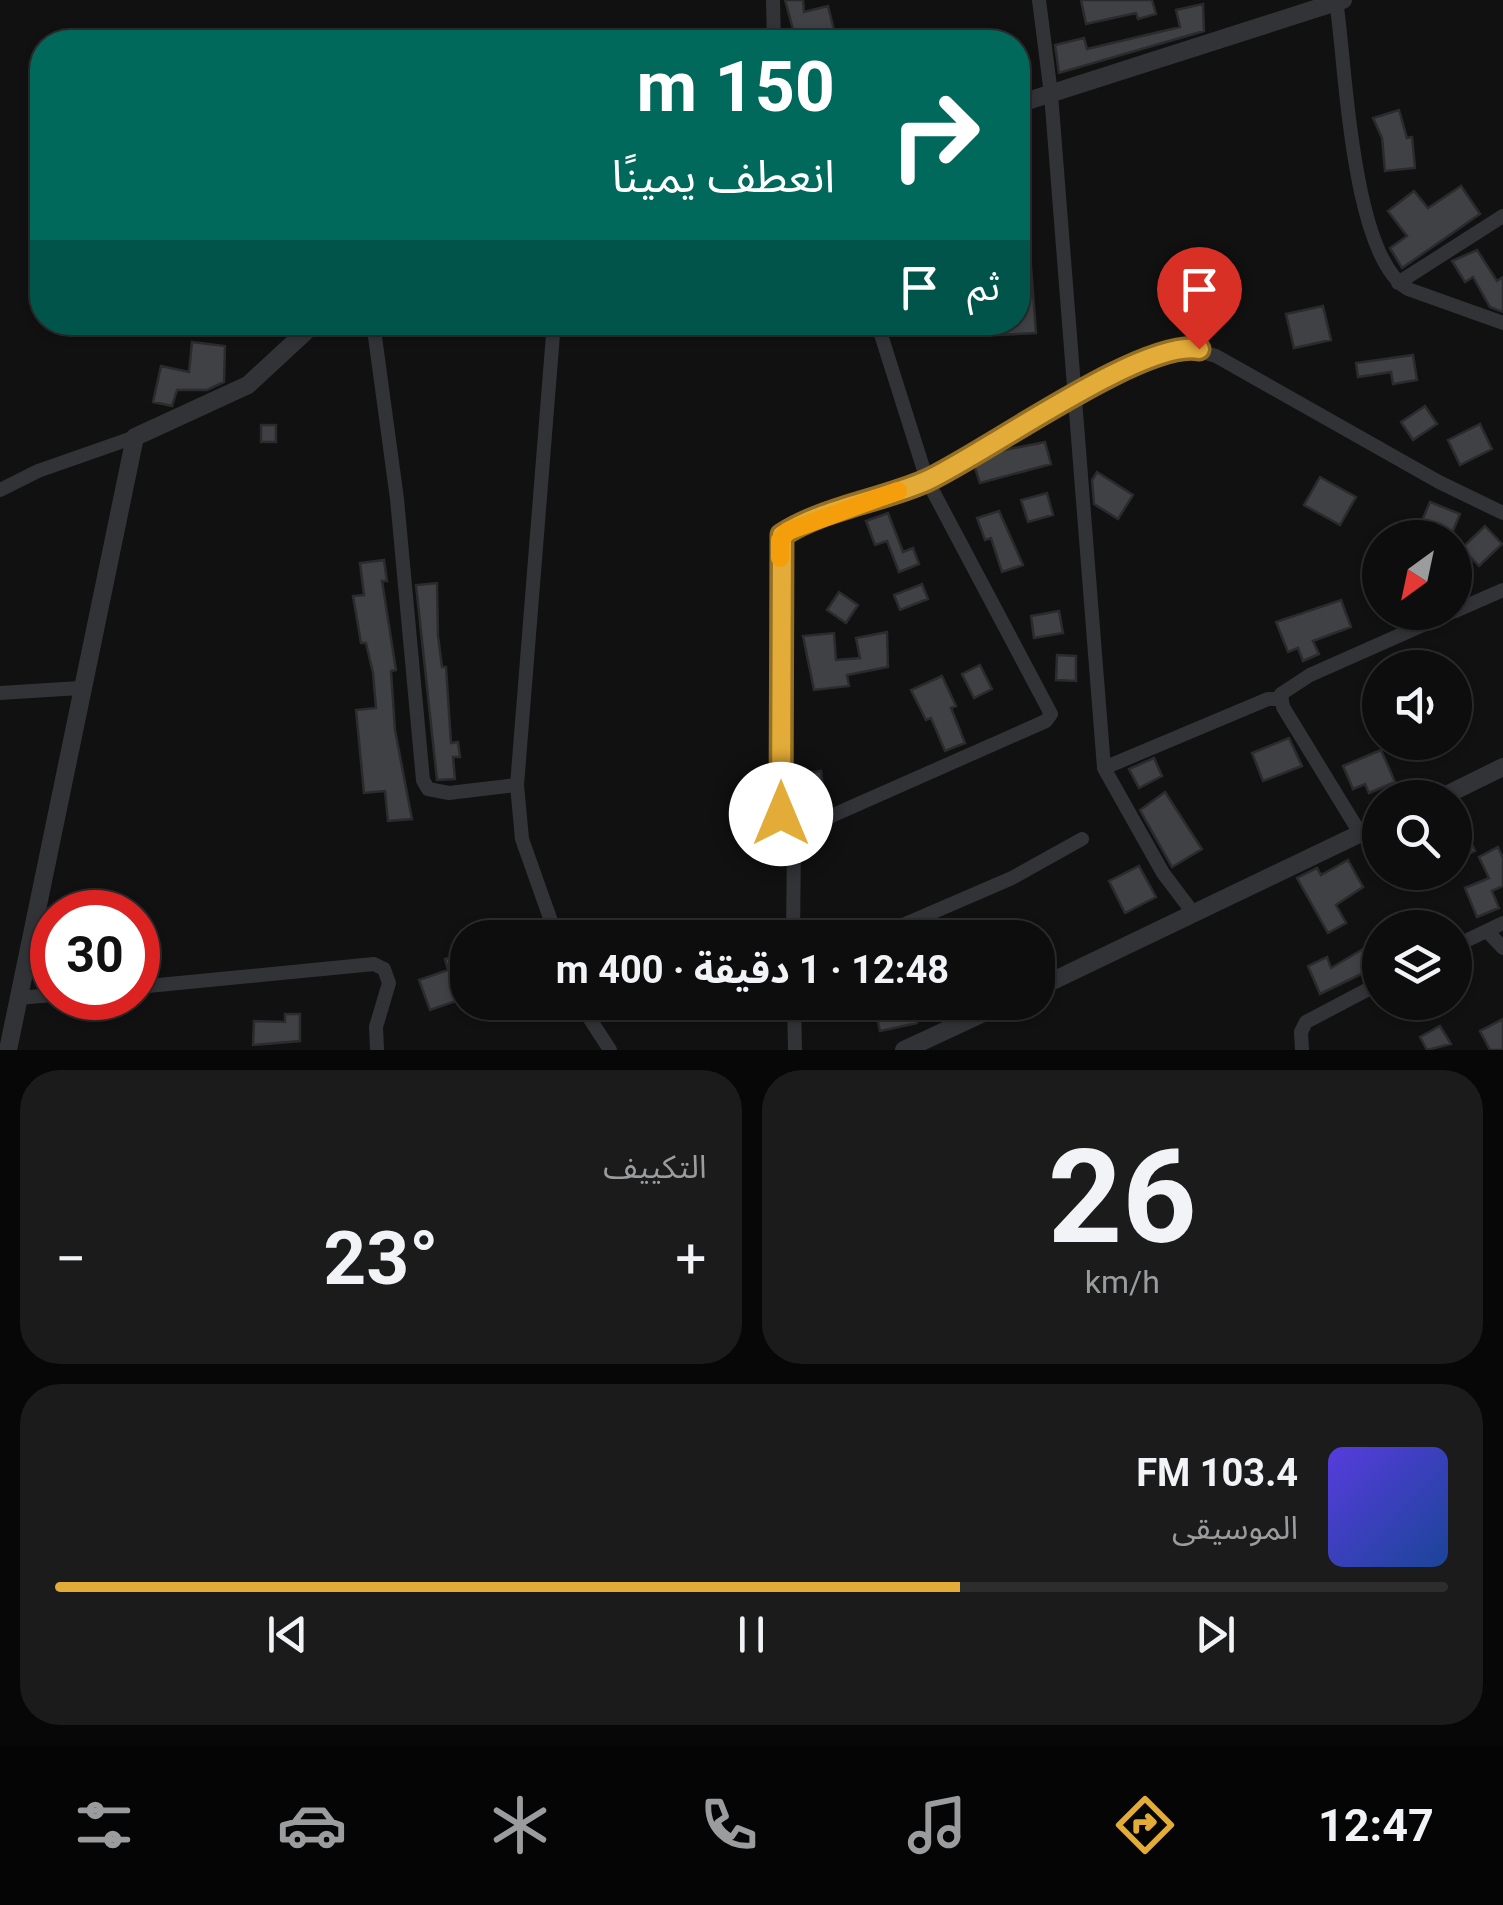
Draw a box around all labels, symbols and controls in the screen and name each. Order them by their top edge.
text: 150 m [636,46,835,128]
icon: right [870,70,1000,200]
text: انعطف يمينًا [611,150,835,203]
pin [1157,247,1242,350]
icon: arrive [892,260,947,315]
icon: arrive [1172,262,1227,317]
text: ثم [967,265,1000,309]
north arrow [1362,520,1472,630]
map controls [1362,520,1472,1020]
button: sound [1362,650,1472,760]
position arrow [729,762,833,866]
button: search [1362,780,1472,890]
speed limit sign: 30 [30,890,160,1020]
button: layers [1362,910,1472,1020]
text: 12:48 · 1 دقيقة · 400 m [556,948,949,992]
text: 26 [1048,1121,1197,1274]
text: التكييف [603,1148,707,1186]
text: 23° [323,1214,439,1302]
text: − [55,1227,86,1291]
text: + [675,1227,707,1291]
text: km/h [1085,1263,1160,1301]
text: 103.4 FM [1136,1451,1298,1495]
text: الموسيقى [1172,1509,1298,1547]
icon: previous [260,1607,315,1662]
icon: pause [724,1607,779,1662]
icon: next [1188,1607,1243,1662]
icon: filters [69,1790,139,1860]
icon: car [277,1790,347,1860]
icon: climate [485,1790,555,1860]
icon: phone [694,1790,764,1860]
icon: music [902,1790,972,1860]
icon: directions [1110,1790,1180,1860]
text: 12:47 [1318,1799,1434,1852]

